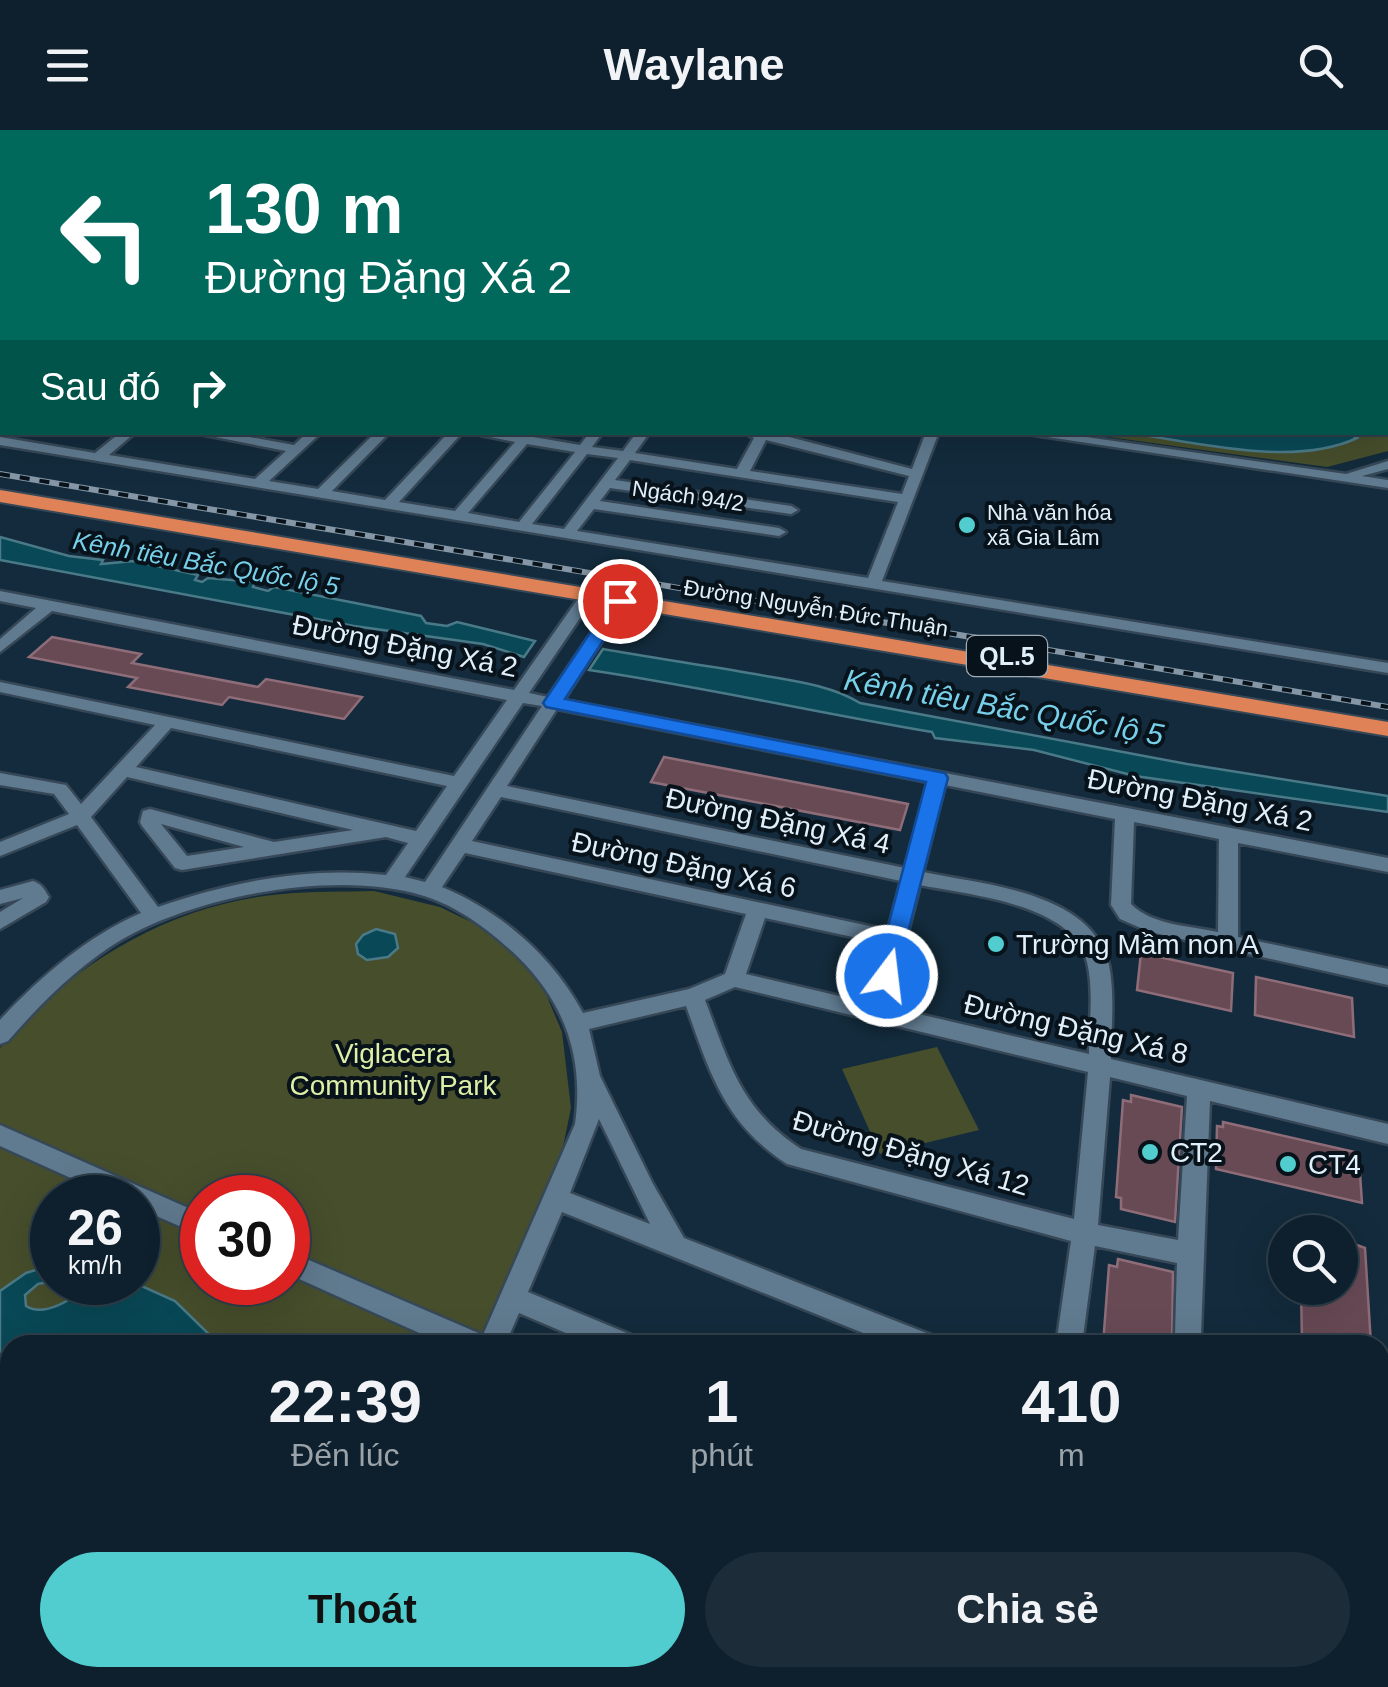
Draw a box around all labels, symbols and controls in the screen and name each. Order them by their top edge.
icon: menu [40,38,95,93]
icon: search [1293,38,1348,93]
text: Waylane [604,39,784,90]
icon: left [40,170,170,300]
text: 130 m [205,170,403,248]
text: Đường Đặng Xá 2 [205,252,572,303]
icon: right [180,360,235,415]
text: Sau đó [40,366,160,408]
street label: Ngách 94/2 [631,476,745,516]
place label: Nhà văn hóa xã Gia Lâm [987,500,1113,550]
marker: Nhà văn hóa xã Gia Lâm [956,514,978,536]
water label: Kênh tiêu Bắc Quốc lộ 5 [71,526,341,600]
pin [578,559,663,644]
icon: arrive [593,574,648,629]
street label: Đường Nguyễn Đức Thuận [682,575,950,641]
street label: Đường Đặng Xá 2 [290,609,520,683]
road number: QL.5 [967,636,1047,676]
water label: Kênh tiêu Bắc Quốc lộ 5 [842,663,1166,751]
street label: Đường Đặng Xá 2 [1085,763,1315,837]
street label: Đường Đặng Xá 4 [663,782,893,860]
street label: Đường Đặng Xá 6 [569,826,799,904]
position arrow [835,924,939,1028]
place label: Trường Mầm non A [1016,929,1259,960]
marker: Trường Mầm non A [985,933,1007,955]
street label: Đường Đặng Xá 8 [961,988,1191,1070]
park label: Viglacera Community Park [290,1038,497,1101]
street label: Đường Đặng Xá 12 [789,1104,1033,1202]
place label: CT2 [1170,1137,1223,1168]
marker: CT2 [1139,1141,1161,1163]
place label: CT4 [1308,1149,1361,1180]
marker: CT4 [1277,1153,1299,1175]
speed limit sign: 30 [180,1175,310,1305]
text: 26 [67,1200,123,1256]
map controls [1268,1215,1358,1305]
button: search [1268,1215,1358,1305]
text: km/h [68,1251,122,1279]
text: 22:39 [269,1368,422,1435]
text: 1 [705,1368,738,1435]
text: 410 [1021,1368,1121,1435]
text: Đến lúc [291,1437,400,1473]
text: phút [691,1437,753,1473]
text: m [1058,1437,1085,1473]
button: Thoát [40,1552,685,1667]
button: Chia sẻ [705,1552,1350,1667]

